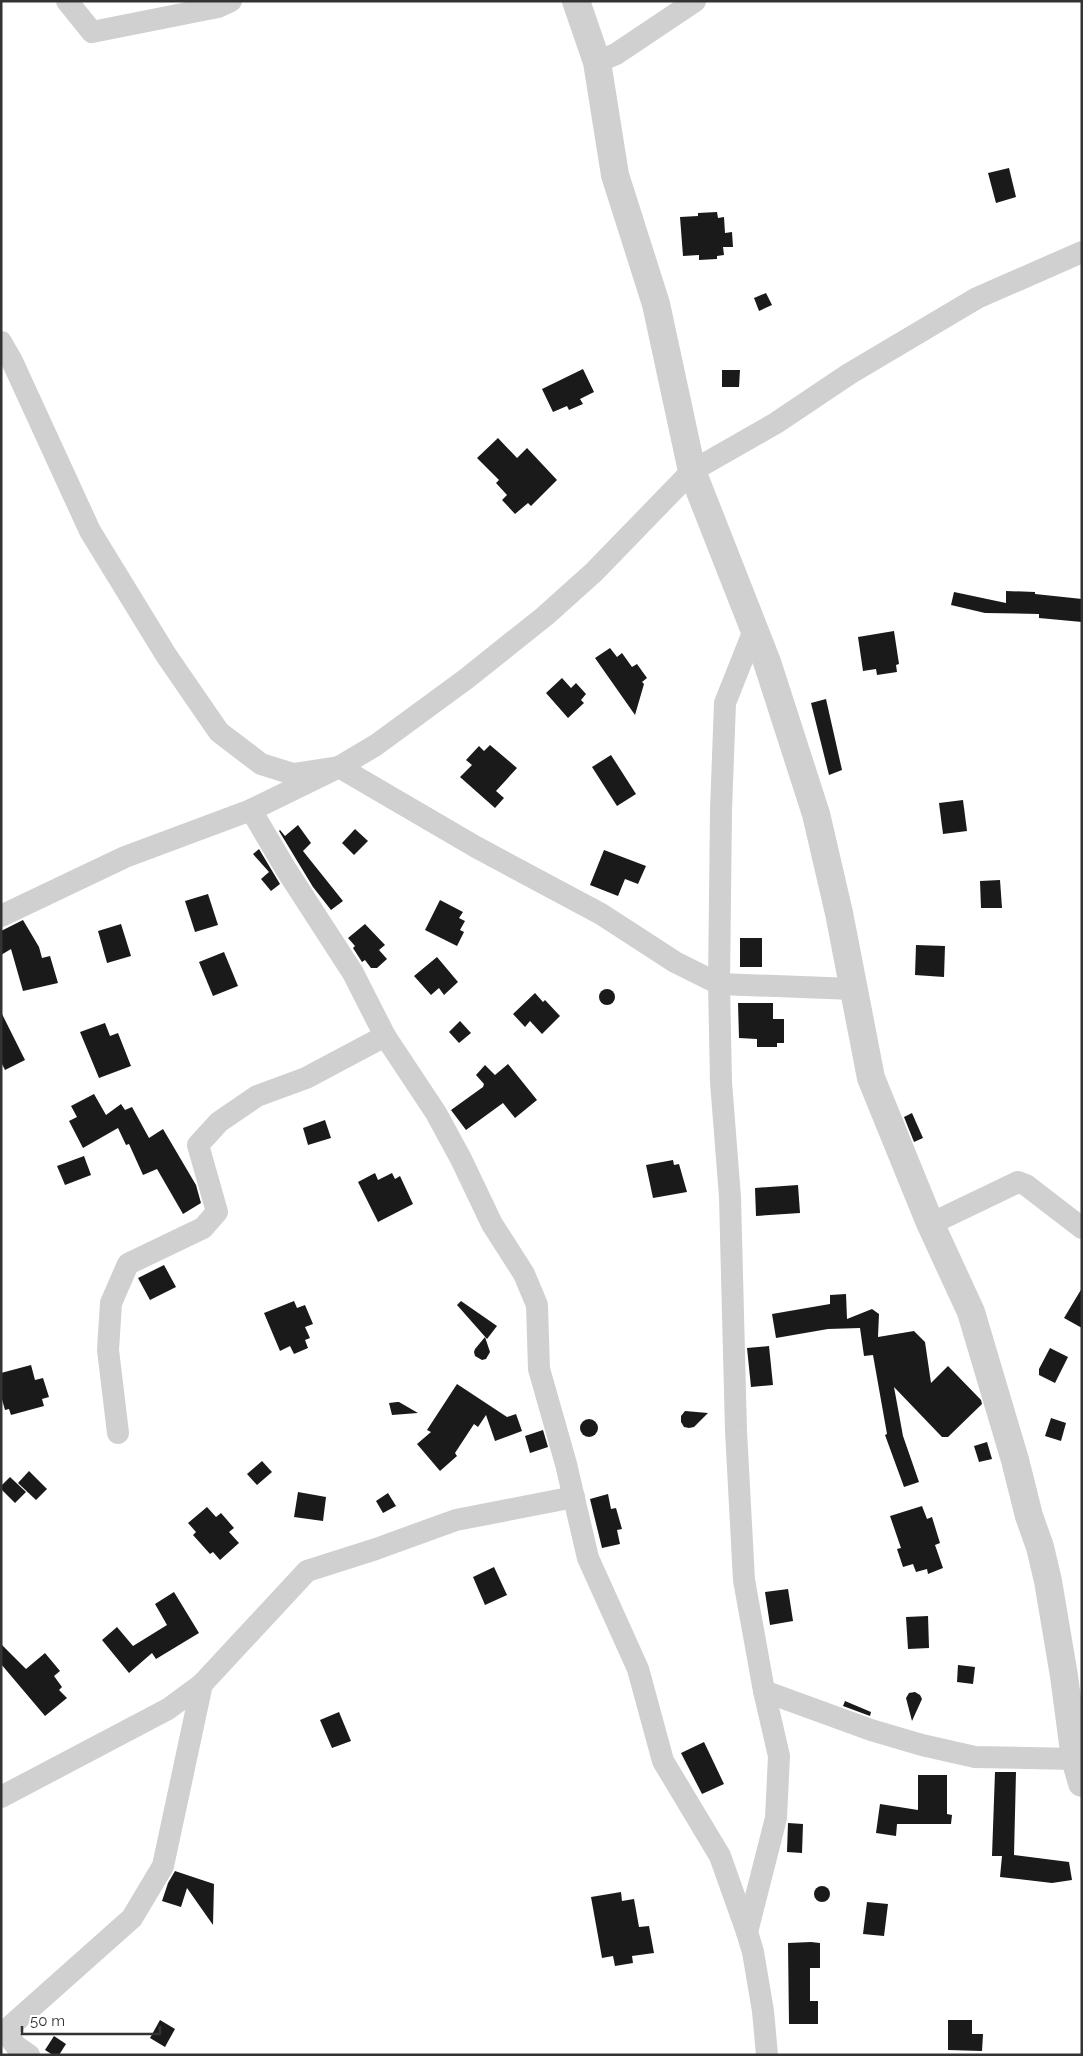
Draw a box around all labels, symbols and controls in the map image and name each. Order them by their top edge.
scale bar [22,2004,160,2036]
text: 50 m [30,2012,65,2030]

